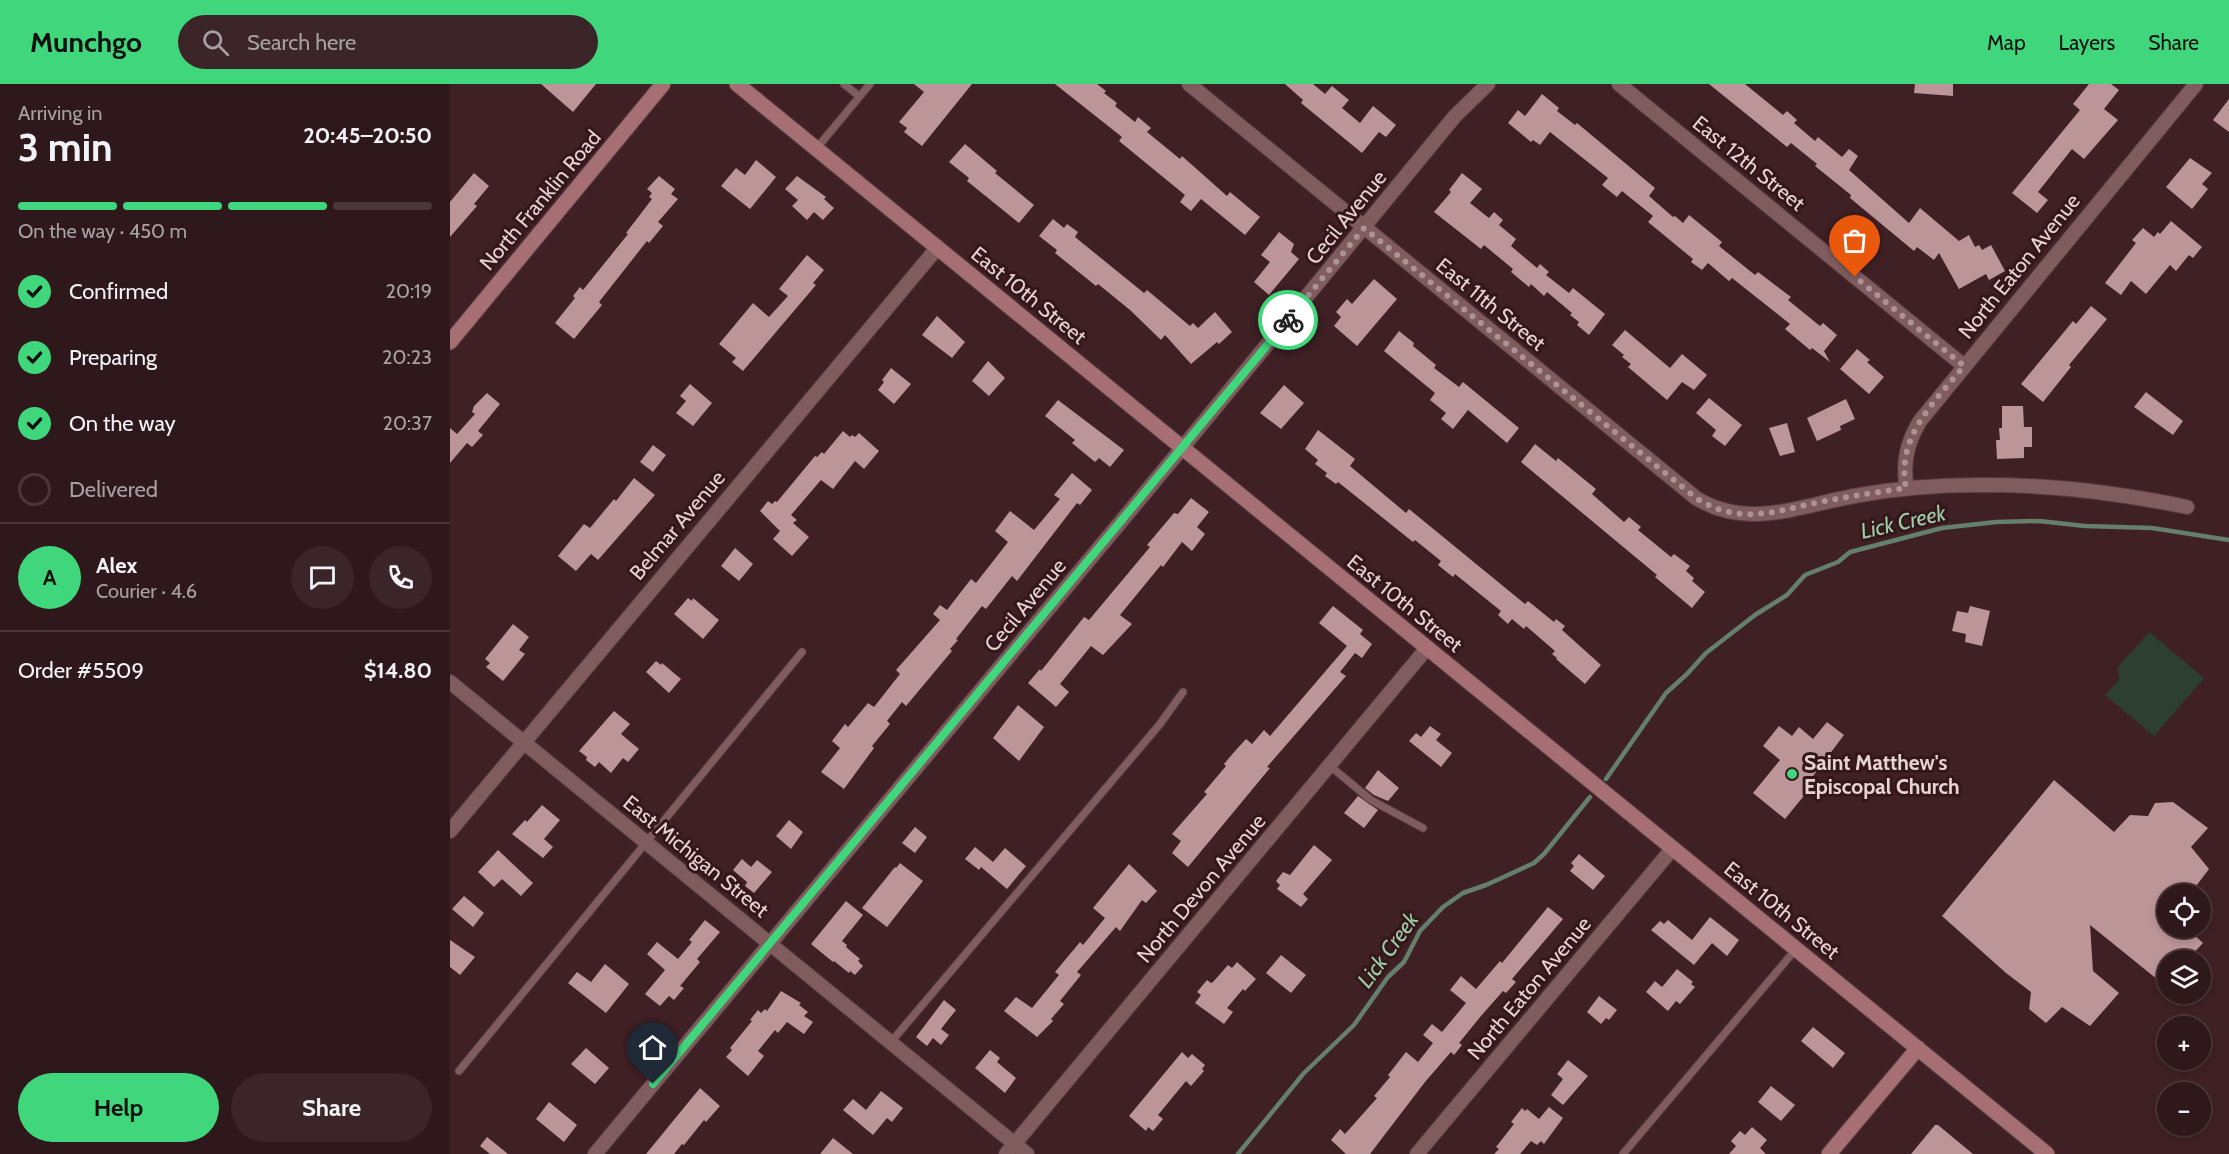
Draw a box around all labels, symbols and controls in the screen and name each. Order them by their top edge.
search box [178,15,598,69]
text: Munchgo [30,25,142,59]
icon: search [199,26,232,59]
text: Search here [247,29,356,56]
text: Map [1987,30,2026,55]
text: Layers [2059,30,2115,55]
text: Share [2148,30,2199,55]
text: Arriving in [18,101,102,125]
street label: East 12th Street [1688,110,1810,216]
text: 20:45–20:50 [303,122,432,149]
text: 3 min [18,123,113,171]
street label: North Franklin Road [474,125,606,275]
street label: Cecil Avenue [1301,165,1392,269]
street label: North Eaton Avenue [1953,188,2085,343]
pin [1829,215,1880,277]
text: On the way · 450 m [18,219,187,243]
icon: bag [1838,224,1871,257]
street label: East 10th Street [966,241,1092,349]
street label: East 11th Street [1431,252,1551,356]
icon: check [18,275,51,308]
text: Confirmed [69,278,168,305]
text: 20:19 [386,279,432,303]
courier [1258,290,1318,350]
icon: bike [1272,304,1305,337]
icon: check [18,341,51,374]
text: Preparing [69,344,157,371]
text: 20:23 [382,345,432,369]
icon: check [18,407,51,440]
text: On the way [69,410,176,437]
text: 20:37 [383,411,432,435]
street label: Belmar Avenue [624,465,730,585]
text: Delivered [69,476,158,503]
water label: Lick Creek [1858,499,1949,545]
button: chat [291,546,354,609]
button: phone [369,546,432,609]
street label: East 10th Street [1342,549,1468,657]
text: Alex [96,552,137,579]
street label: Cecil Avenue [979,553,1071,657]
text: A [43,564,56,591]
text: Courier · 4.6 [96,579,197,603]
text: Order #5509 [18,657,144,684]
text: $14.80 [364,657,432,684]
place label: Saint Matthew's Episcopal Church [1804,750,1960,799]
marker: Saint Matthew's Episcopal Church [1785,767,1799,781]
street label: East Michigan Street [618,790,774,922]
street label: North Devon Avenue [1132,808,1271,967]
street label: East 10th Street [1719,856,1845,964]
map controls [2157,884,2211,1136]
button: locate [2157,884,2211,938]
water label: Lick Creek [1352,907,1425,993]
street label: North Eaton Avenue [1462,911,1596,1065]
button: layers [2157,950,2211,1004]
button: + [2157,1016,2211,1070]
pin [627,1022,678,1084]
icon: home [636,1031,669,1064]
button: Help [18,1073,219,1142]
button: Share [231,1073,432,1142]
button: − [2157,1082,2211,1136]

